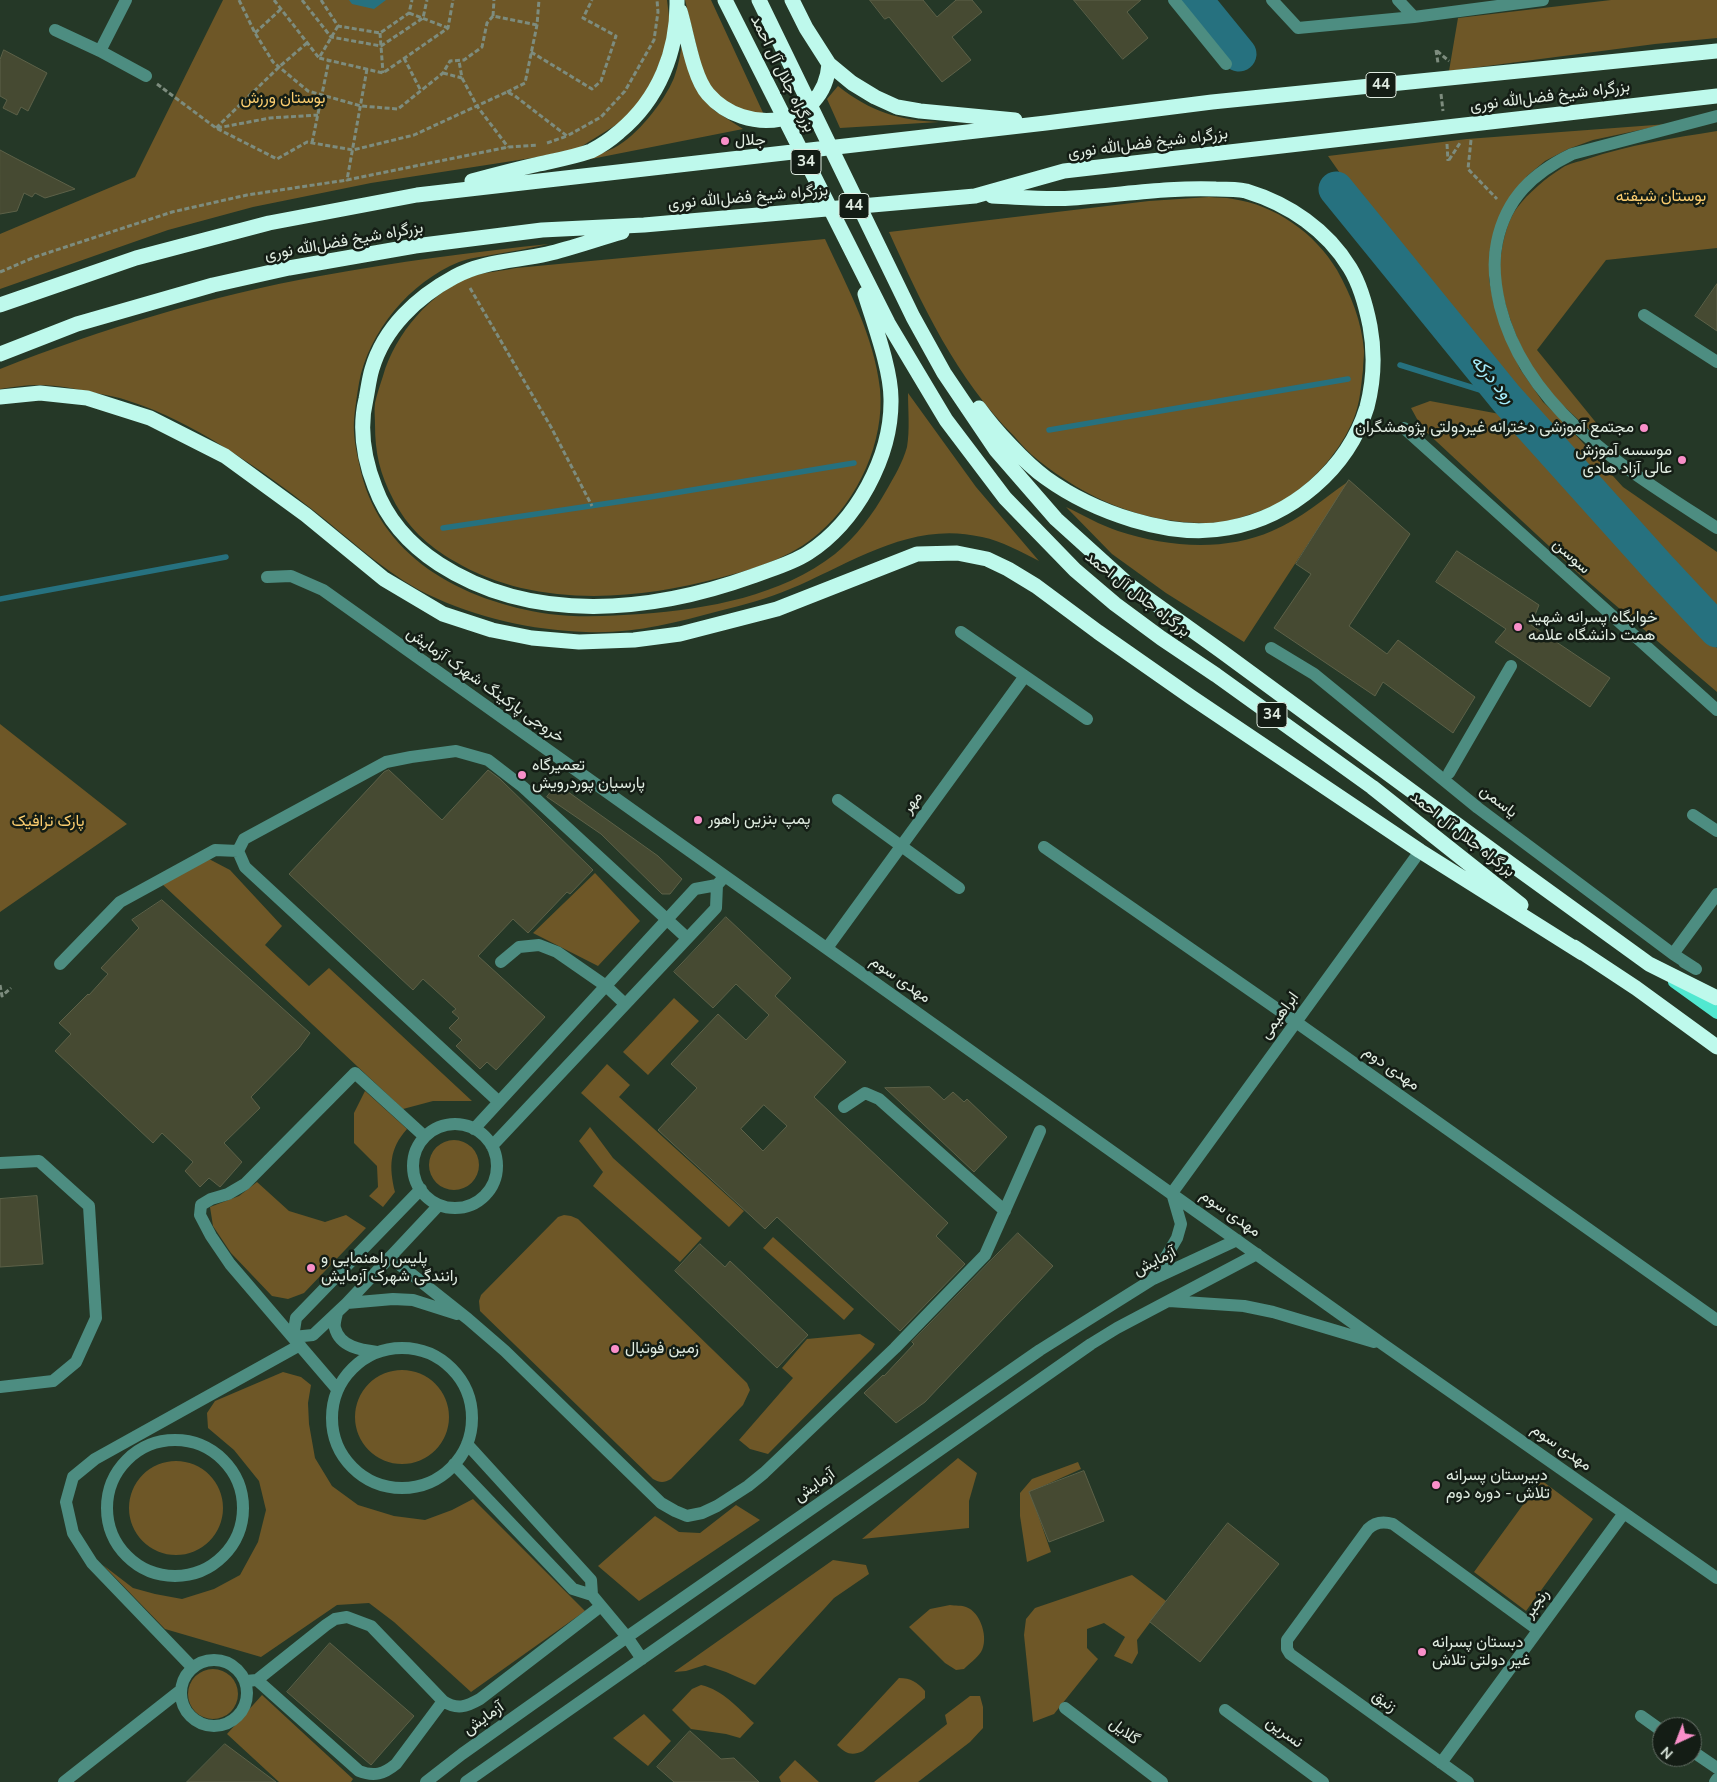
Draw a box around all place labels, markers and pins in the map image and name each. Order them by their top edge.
place label: جلال [735,131,766,151]
marker: جلال [719,135,731,147]
place label: مجتمع آموزشی دخترانه غیردولتی پژوهشگران [1355,418,1634,438]
marker: مجتمع آموزشی دخترانه غیردولتی پژوهشگران [1638,422,1650,434]
place label: موسسه آموزش عالی آزاد هادی [1575,441,1672,479]
marker: موسسه آموزش عالی آزاد هادی [1676,454,1688,466]
place label: خوابگاه پسرانه شهید همت دانشگاه علامه [1528,608,1657,646]
marker: خوابگاه پسرانه شهید همت دانشگاه علامه [1512,621,1524,633]
place label: تعمیرگاه پارسیان پوردرویش [532,756,645,794]
marker: تعمیرگاه پارسیان پوردرویش [516,769,528,781]
place label: پمپ بنزین راهور [708,810,810,830]
marker: پمپ بنزین راهور [692,814,704,826]
place label: پلیس راهنمایی و رانندگی شهرک آزمایش [321,1249,458,1287]
marker: پلیس راهنمایی و رانندگی شهرک آزمایش [305,1262,317,1274]
place label: زمین فوتبال [625,1339,699,1359]
marker: زمین فوتبال [609,1343,621,1355]
place label: دبیرستان پسرانه تلاش - دوره دوم [1446,1466,1550,1504]
marker: دبیرستان پسرانه تلاش - دوره دوم [1430,1479,1442,1491]
place label: دبستان پسرانه غیر دولتی تلاش [1432,1633,1530,1671]
marker: دبستان پسرانه غیر دولتی تلاش [1416,1646,1428,1658]

